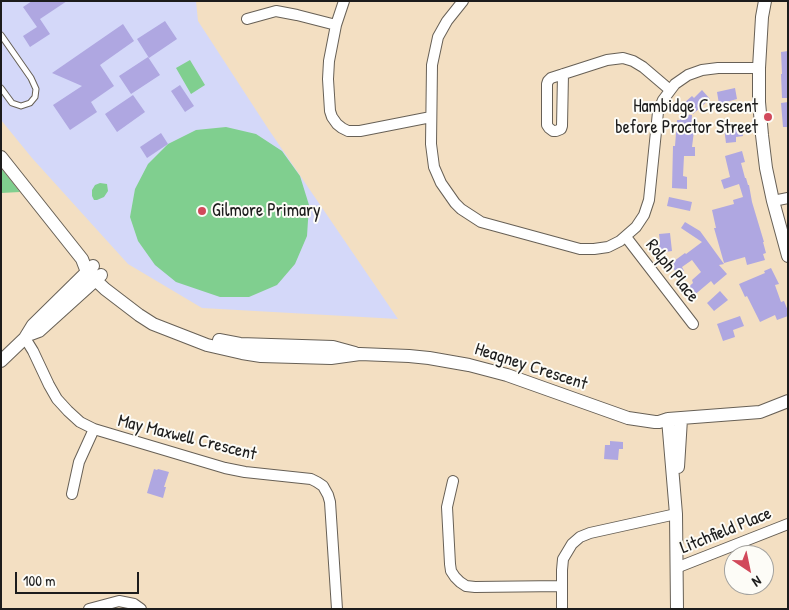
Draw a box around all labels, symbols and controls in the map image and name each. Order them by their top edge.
place label: Hambidge Crescent before Proctor Street [615,96,758,138]
marker: Hambidge Crescent before Proctor Street [762,111,774,123]
place label: Gilmore Primary [212,200,321,222]
marker: Gilmore Primary [196,205,208,217]
street label: Rolph Place [641,235,703,307]
street label: Heagney Crescent [472,339,590,395]
street label: May Maxwell Crescent [115,410,259,466]
street label: Litchfield Place [677,503,775,559]
north arrow [724,545,774,595]
scale bar [18,562,141,594]
text: 100 m [23,570,56,591]
text: N [749,572,766,592]

